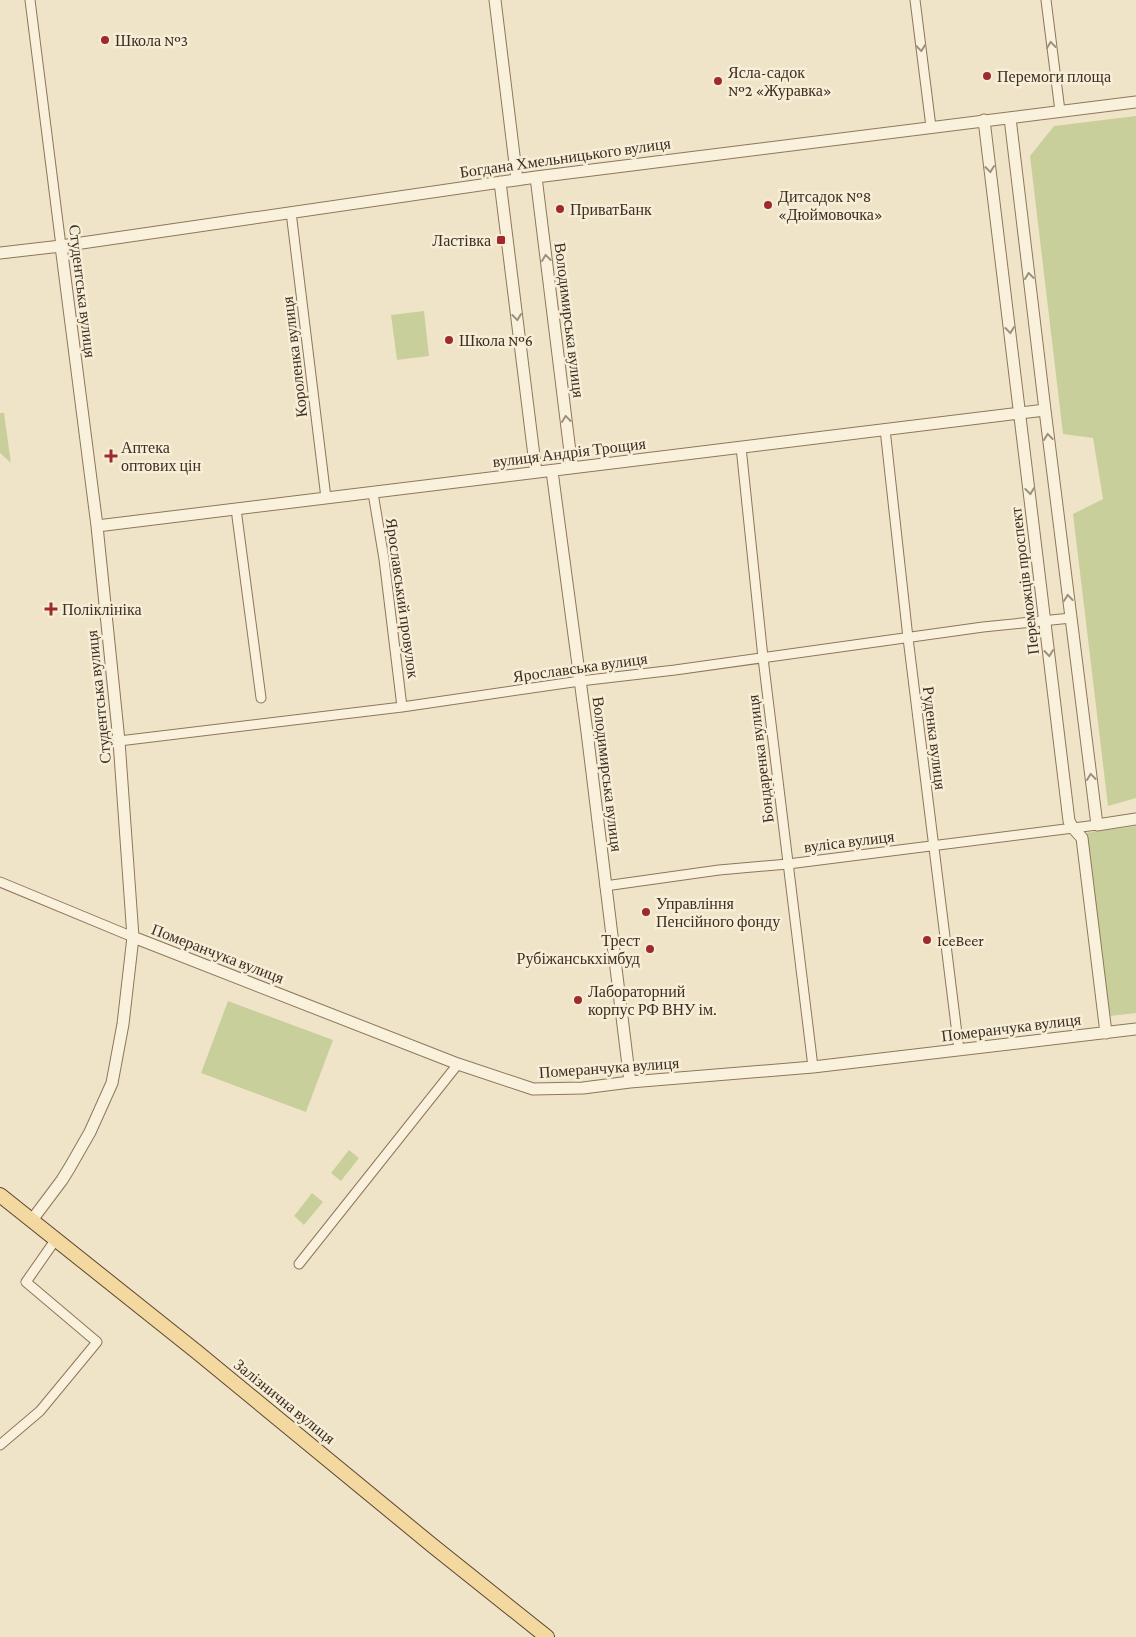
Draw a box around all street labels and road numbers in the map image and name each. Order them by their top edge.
street label: Богдана Хмельницького вулиця [459,134,672,182]
street label: Студентська вулиця [65,224,99,359]
street label: Володимирська вулиця [551,242,588,399]
street label: Короленка вулиця [279,295,311,418]
street label: вулиця Андрія Трощия [491,435,647,471]
street label: Переможців проспект [1007,506,1043,656]
street label: Ярославський провулок [382,517,422,680]
street label: Студентська вулиця [83,629,115,764]
street label: Ярославська вулиця [512,650,649,686]
street label: Руденка вулиця [919,685,949,792]
street label: Бондаренка вулиця [744,693,778,824]
street label: Володимирська вулиця [589,696,626,853]
street label: вуліса вулиця [803,827,896,856]
street label: Померанчука вулиця [149,920,287,988]
street label: Померанчука вулиця [940,1010,1083,1045]
street label: Померанчука вулиця [538,1054,680,1082]
street label: Залізнична вулиця [230,1356,339,1448]

